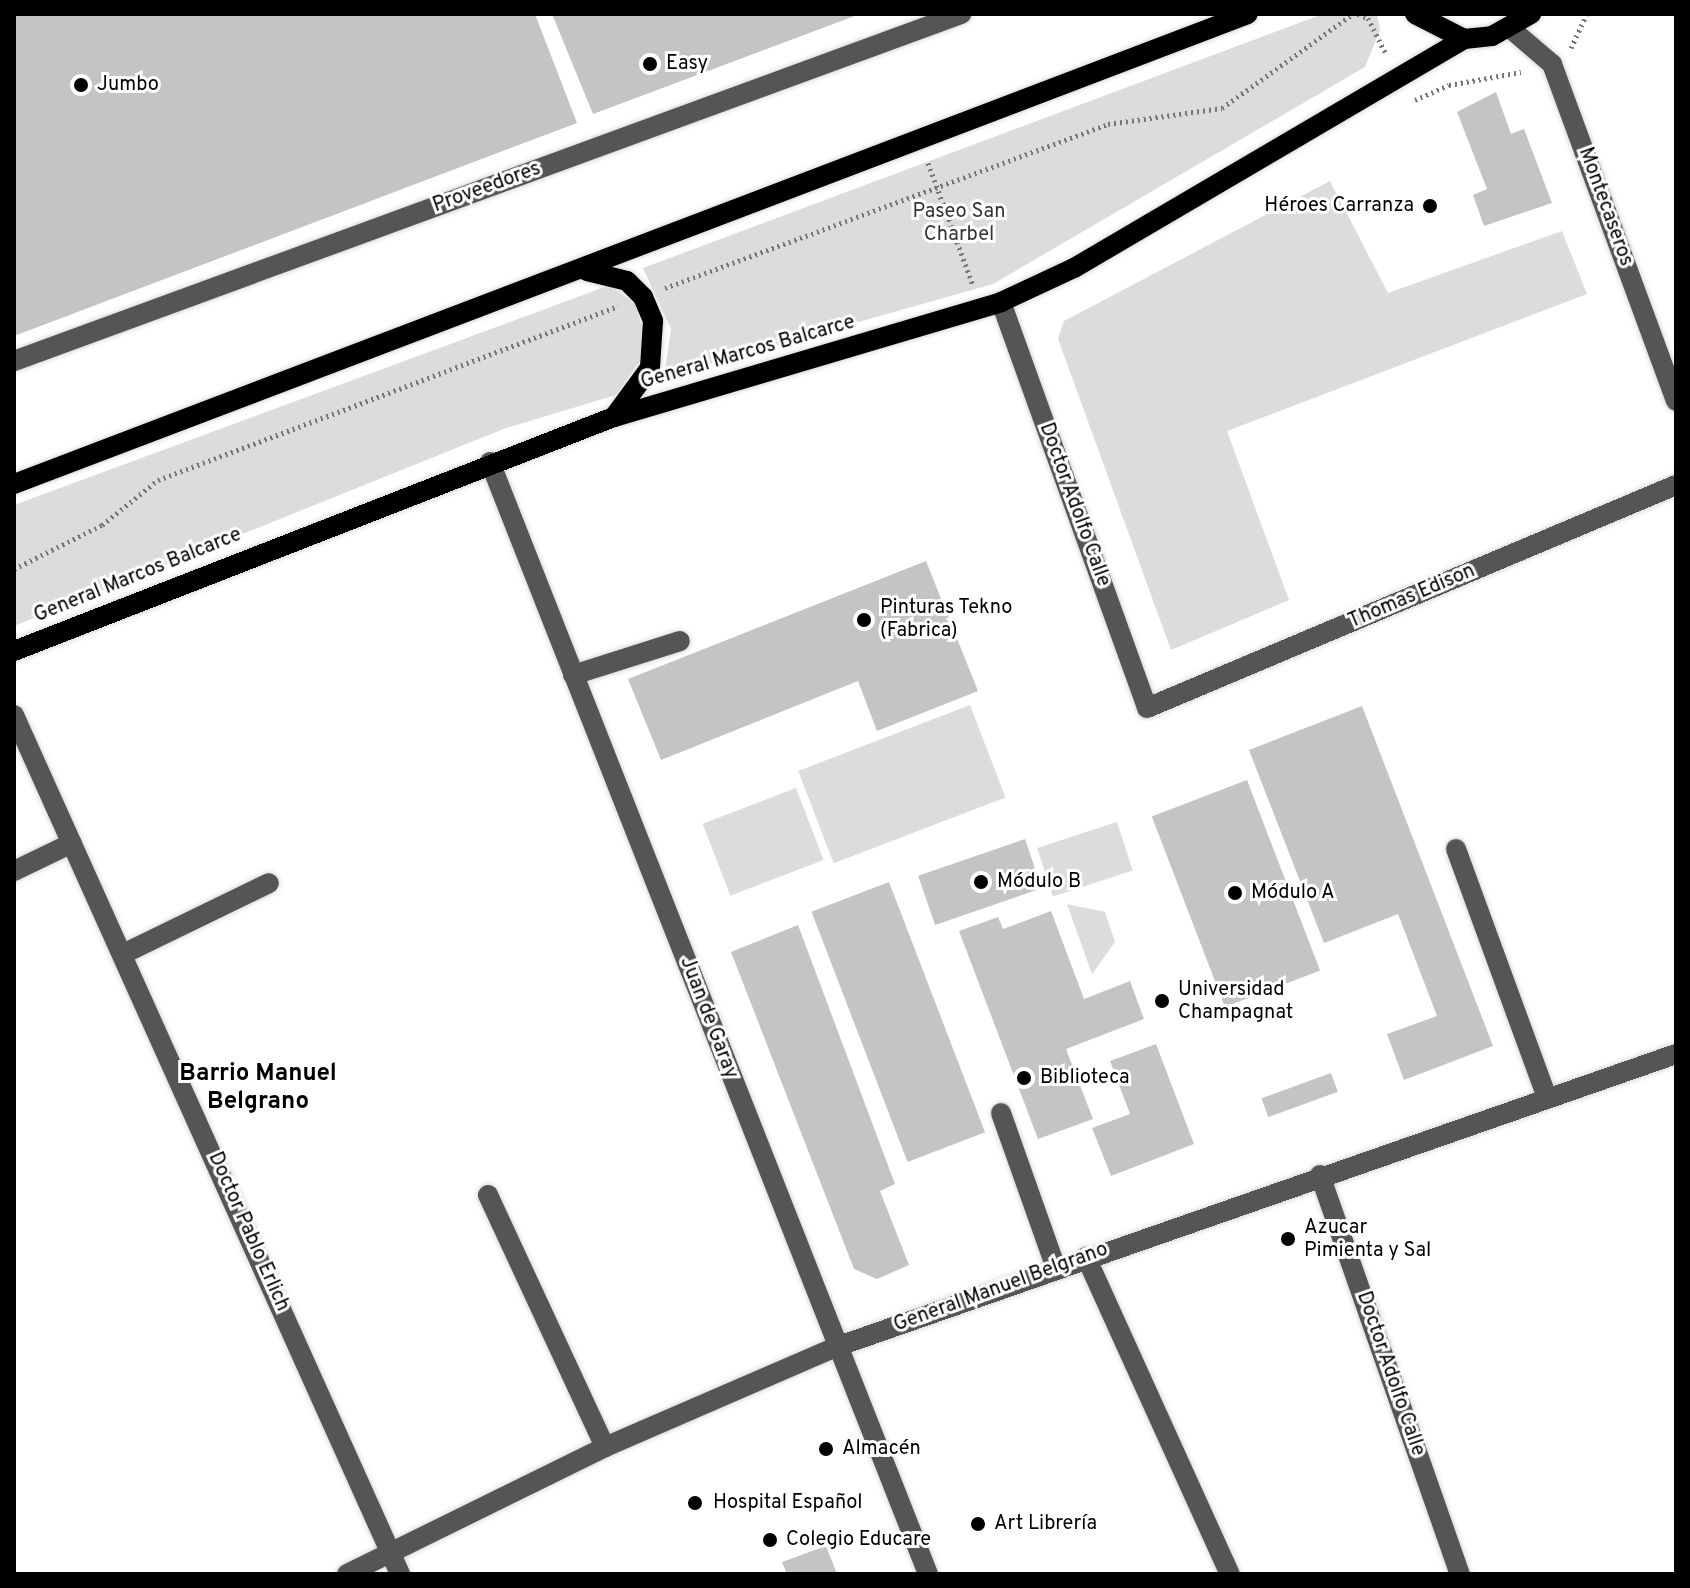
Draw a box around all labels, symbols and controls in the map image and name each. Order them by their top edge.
place label: Easy [666,52,708,76]
marker: Easy [641,55,659,73]
place label: Jumbo [97,73,159,97]
marker: Jumbo [72,76,90,94]
street label: Montecaseros [1572,144,1638,270]
street label: Proveedores [430,157,544,219]
place label: Héroes Carranza [1264,194,1414,218]
marker: Héroes Carranza [1421,197,1439,215]
park label: Paseo San Charbel [913,200,1005,247]
street label: General Marcos Balcarce [638,311,858,395]
street label: Doctor Adolfo Calle [1033,419,1115,591]
street label: General Marcos Balcarce [31,523,245,629]
street label: Thomas Edison [1345,560,1479,634]
place label: Pinturas Tekno (Fabrica) [880,596,1013,643]
marker: Pinturas Tekno (Fabrica) [855,611,873,629]
place label: Módulo B [997,870,1081,894]
marker: Módulo B [972,873,990,891]
place label: Módulo A [1251,881,1335,905]
marker: Módulo A [1226,884,1244,902]
street label: Juan de Garay [674,954,742,1082]
place label: Universidad Champagnat [1178,978,1293,1025]
marker: Universidad Champagnat [1153,992,1171,1010]
district label: Barrio Manuel Belgrano [179,1061,337,1117]
place label: Biblioteca [1040,1066,1130,1090]
marker: Biblioteca [1015,1069,1033,1087]
street label: Doctor Pablo Erlich [202,1149,294,1315]
place label: Azucar Pimienta y Sal [1304,1216,1431,1263]
marker: Azucar Pimienta y Sal [1279,1230,1297,1248]
street label: General Manuel Belgrano [891,1238,1111,1338]
street label: Doctor Adolfo Calle [1350,1288,1430,1460]
place label: Almacén [842,1437,921,1461]
marker: Almacén [817,1440,835,1458]
place label: Hospital Español [713,1491,863,1515]
marker: Hospital Español [684,1492,706,1514]
place label: Art Librería [994,1512,1097,1536]
marker: Art Librería [969,1515,987,1533]
place label: Colegio Educare [786,1528,931,1552]
marker: Colegio Educare [761,1531,779,1549]

